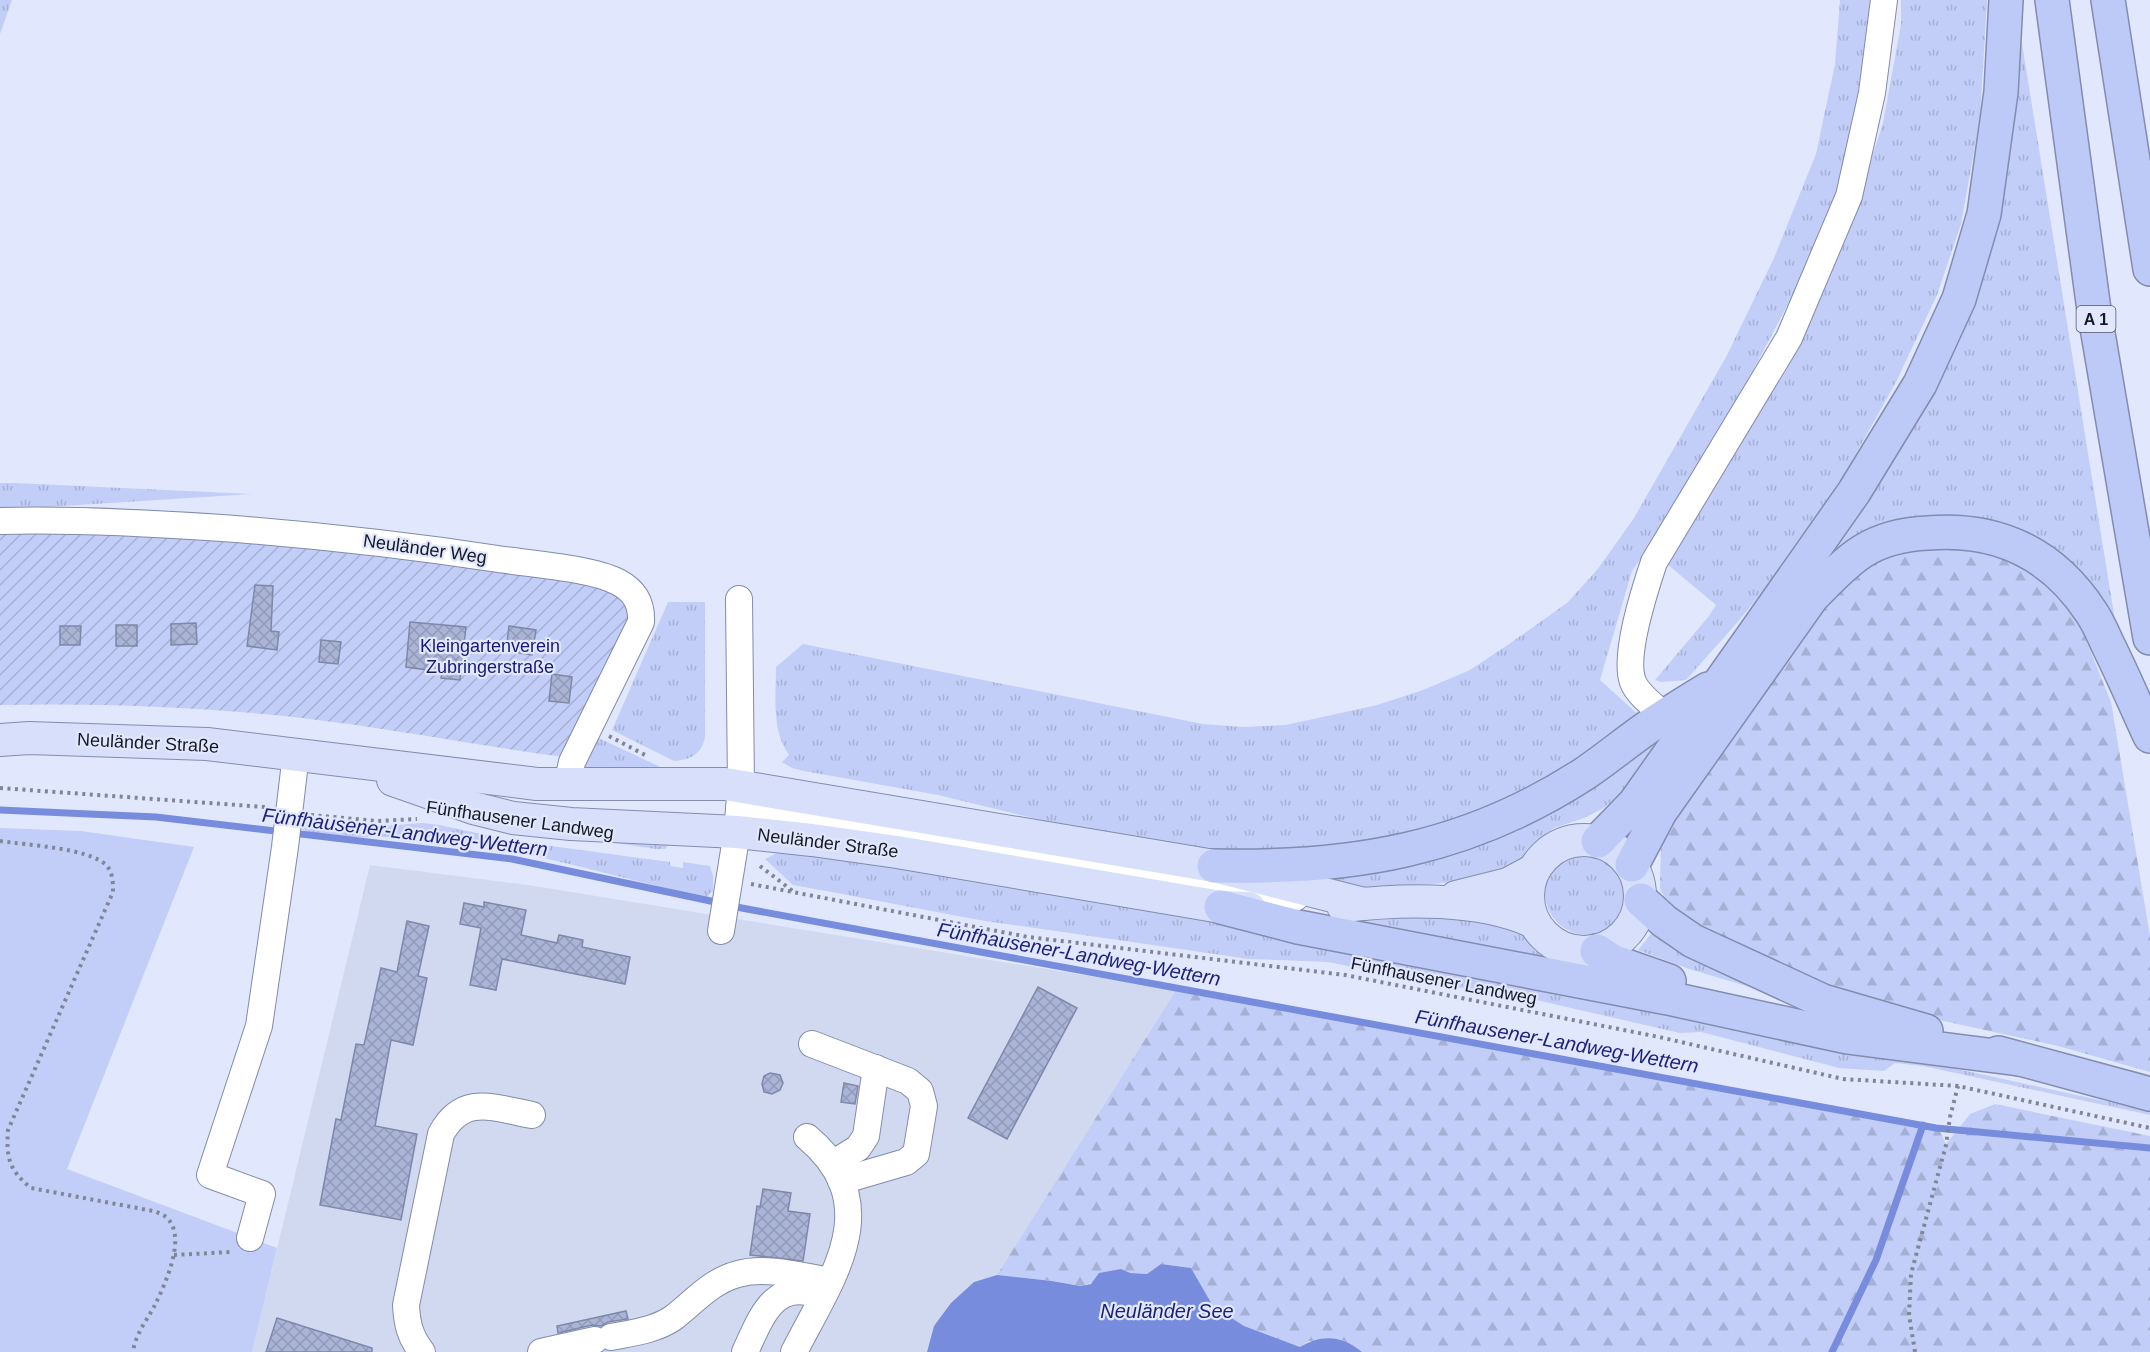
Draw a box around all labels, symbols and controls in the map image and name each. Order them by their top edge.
road number: A 1 [2076,306,2116,332]
street label: Neuländer Weg [362,530,488,568]
park label: Kleingartenverein Zubringerstraße [420,636,560,677]
street label: Neuländer Straße [77,729,219,757]
street label: Fünfhausener Landweg [425,797,615,843]
water label: Fünfhausener-Landweg-Wettern [261,804,549,860]
street label: Neuländer Straße [756,824,900,862]
water label: Fünfhausener-Landweg-Wettern [936,918,1222,990]
street label: Fünfhausener Landweg [1349,953,1539,1009]
water label: Fünfhausener-Landweg-Wettern [1414,1005,1700,1077]
water label: Neuländer See [1100,1300,1234,1322]

